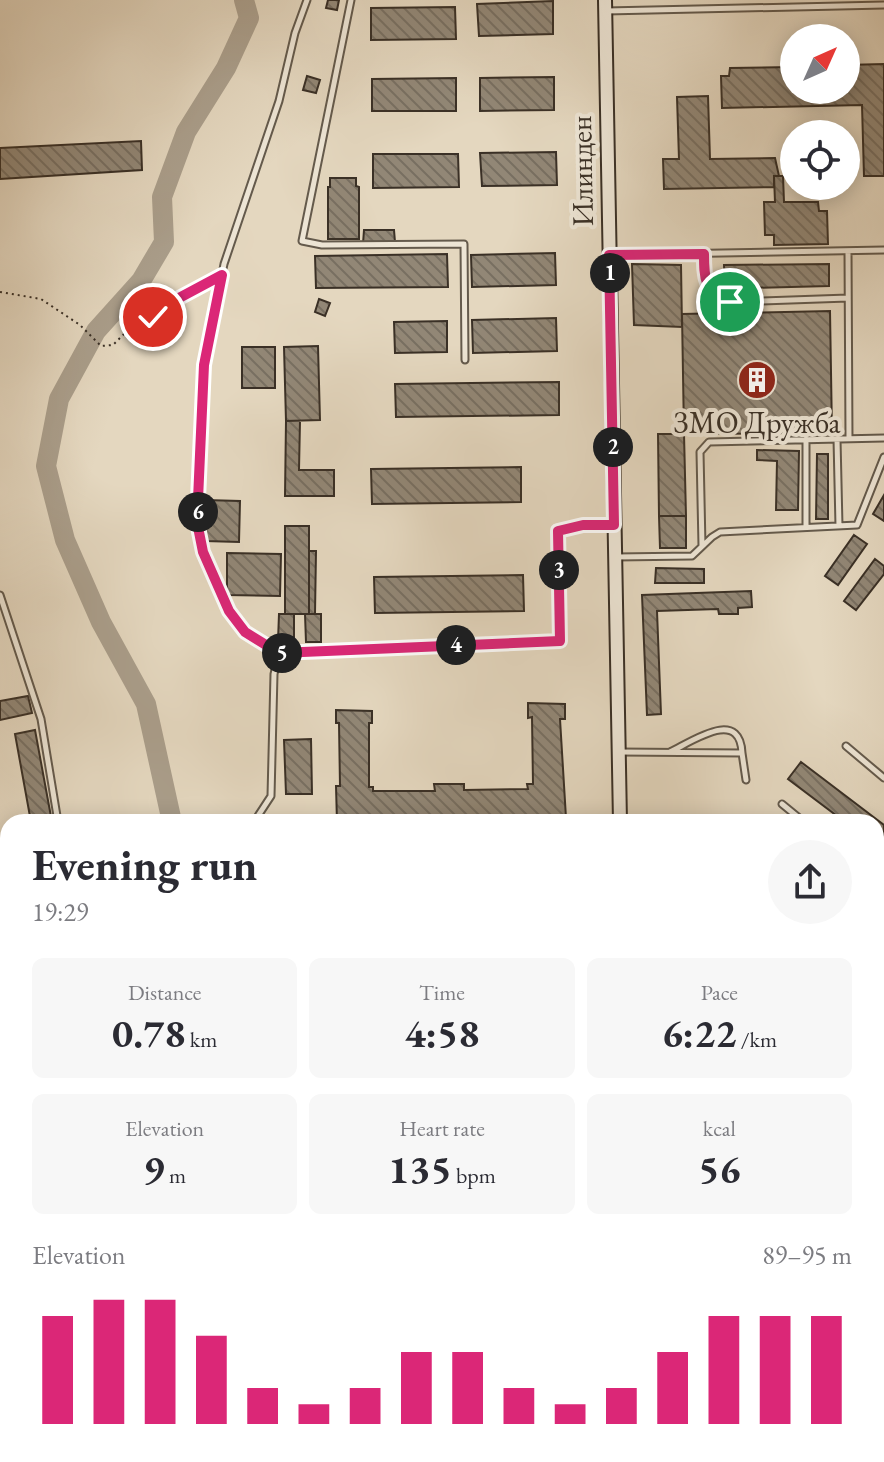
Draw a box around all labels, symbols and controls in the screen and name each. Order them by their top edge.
north arrow [780,24,860,104]
map controls [780,24,860,200]
street label: Илинден [561,115,602,227]
button: locate [780,120,860,200]
pin: 1 [590,253,630,293]
text: 1 [604,258,616,287]
pin [696,268,764,336]
icon: arrive [708,280,752,324]
pin [119,283,187,351]
icon: check [131,295,175,339]
building icon: ЗМО Дружба [736,359,778,401]
place label: ЗМО Дружба [674,403,840,442]
pin: 2 [593,427,633,467]
text: 2 [607,432,619,461]
pin: 6 [178,492,218,532]
text: 6 [192,497,204,526]
pin: 3 [539,550,579,590]
text: 3 [553,555,565,584]
pin: 4 [436,625,476,665]
text: 4 [450,630,462,659]
pin: 5 [262,633,302,673]
text: 5 [276,638,288,667]
text: Evening run [32,836,257,893]
button: share [768,840,852,924]
text: 19:29 [32,895,88,929]
text: Distance [128,978,201,1007]
text: Time [419,978,465,1007]
text: Pace [701,978,738,1007]
text: 0.78 [112,1007,185,1059]
text: 4:58 [405,1007,479,1059]
text: 6:22 [662,1007,736,1059]
text: km [185,1025,217,1054]
text: /km [736,1025,777,1054]
text: Elevation [125,1114,204,1143]
text: Heart rate [399,1114,485,1143]
text: kcal [703,1114,736,1143]
text: 9 [143,1143,164,1195]
text: 135 [388,1143,452,1195]
text: 56 [698,1143,740,1195]
text: m [164,1161,186,1190]
text: bpm [452,1161,496,1190]
text: Elevation [32,1238,126,1272]
text: 89–95 m [762,1238,852,1272]

